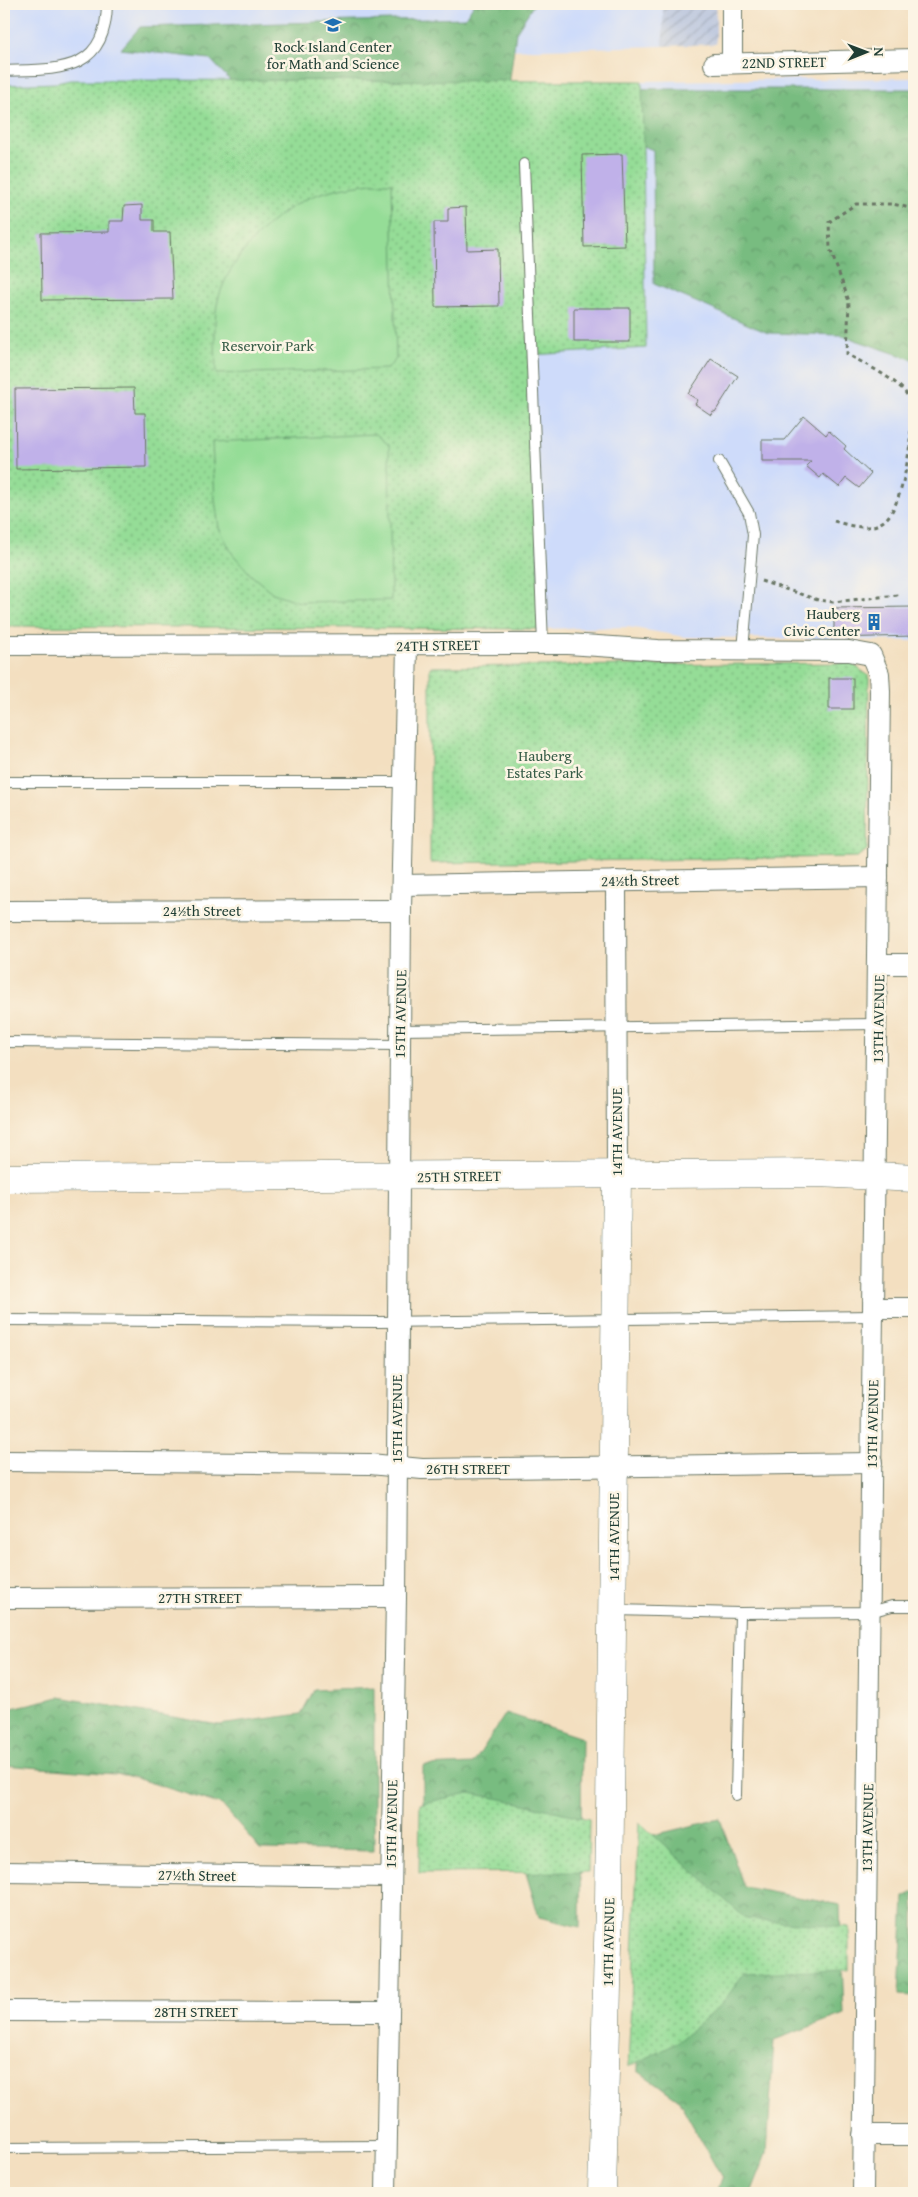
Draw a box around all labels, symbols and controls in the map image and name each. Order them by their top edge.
school or university icon: Rock Island Center for Math and Science [323,15,343,35]
north arrow [840,28,890,78]
place label: Rock Island Center for Math and Science [267,36,399,74]
text: N [869,47,889,57]
street label: 22ND STREET [742,51,827,73]
park label: Reservoir Park [222,335,315,356]
place label: Hauberg Civic Center [784,603,861,641]
building icon: Hauberg Civic Center [864,612,884,632]
street label: 24TH STREET [396,634,481,656]
park label: Hauberg Estates Park [507,745,584,783]
street label: 24½th Street [601,869,680,891]
street label: 24½th Street [163,900,242,921]
street label: 15TH AVENUE [389,969,411,1059]
street label: 13TH AVENUE [867,974,889,1064]
street label: 14TH AVENUE [606,1087,627,1176]
street label: 25TH STREET [417,1165,502,1187]
street label: 15TH AVENUE [386,1374,407,1463]
street label: 13TH AVENUE [861,1379,883,1469]
street label: 26TH STREET [426,1458,511,1479]
street label: 14TH AVENUE [603,1492,624,1581]
street label: 27TH STREET [158,1587,243,1608]
street label: 15TH AVENUE [380,1779,402,1869]
street label: 13TH AVENUE [856,1783,878,1873]
street label: 27½th Street [158,1864,237,1886]
street label: 14TH AVENUE [597,1897,619,1987]
street label: 28TH STREET [154,2001,239,2022]

